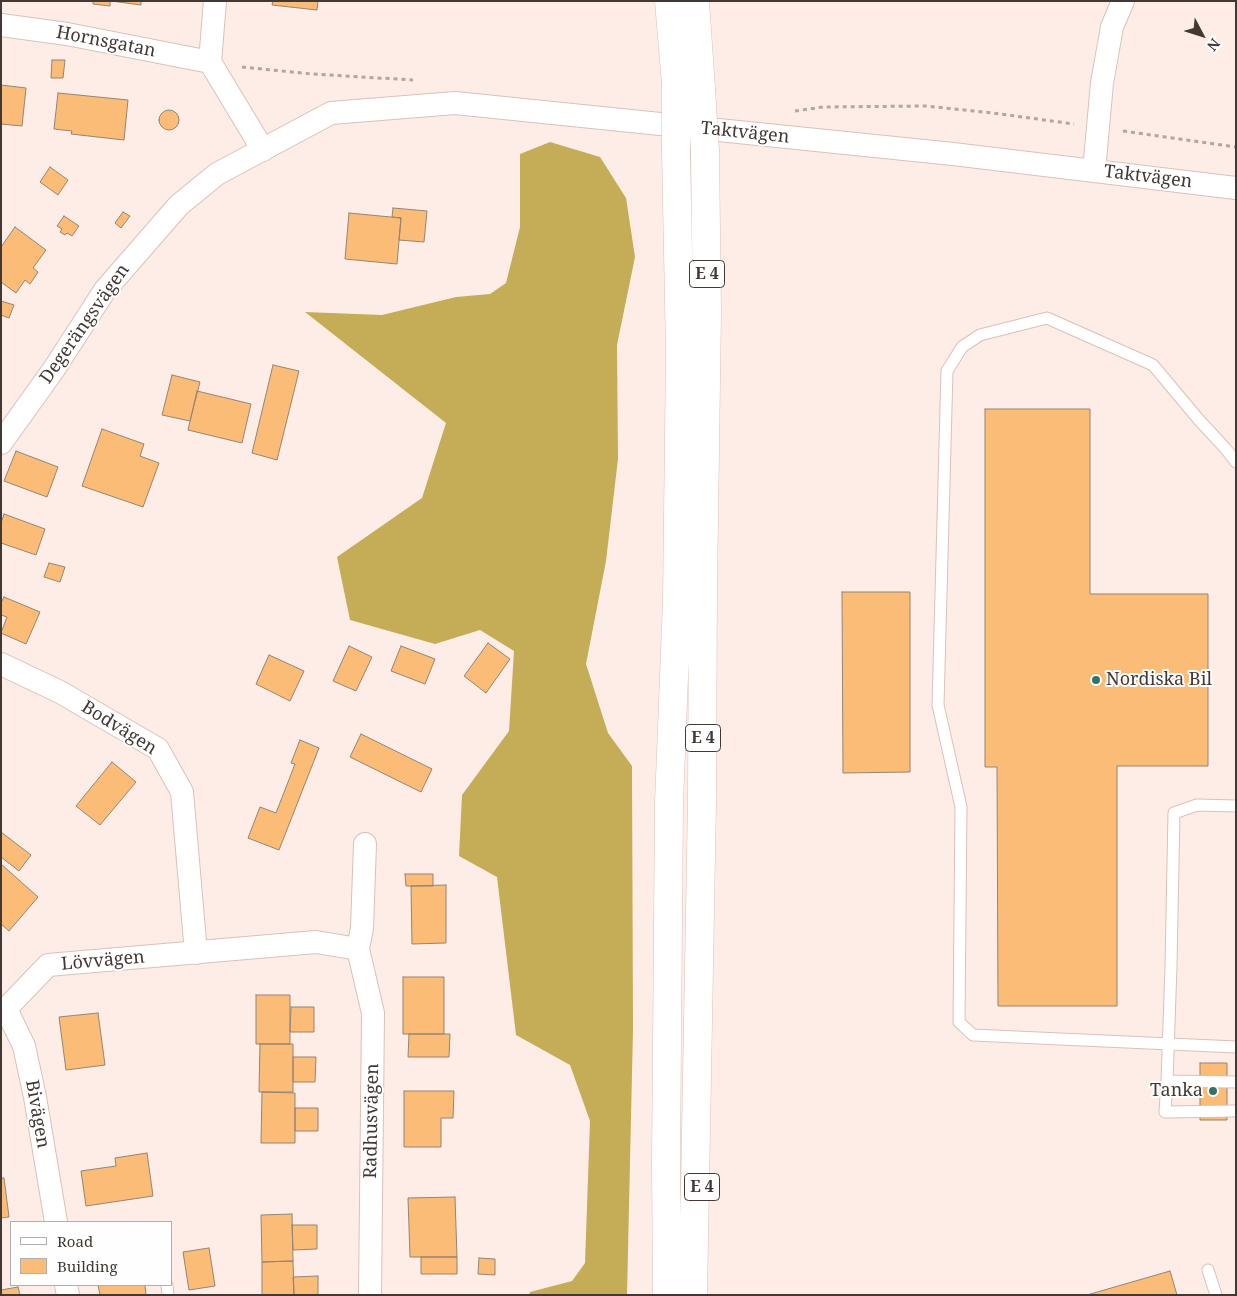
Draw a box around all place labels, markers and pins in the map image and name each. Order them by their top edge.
place label: Nordiska Bil [1106,669,1212,691]
marker: Nordiska Bil [1090,674,1102,686]
place label: Tanka [1150,1080,1203,1102]
marker: Tanka [1207,1085,1219,1097]

